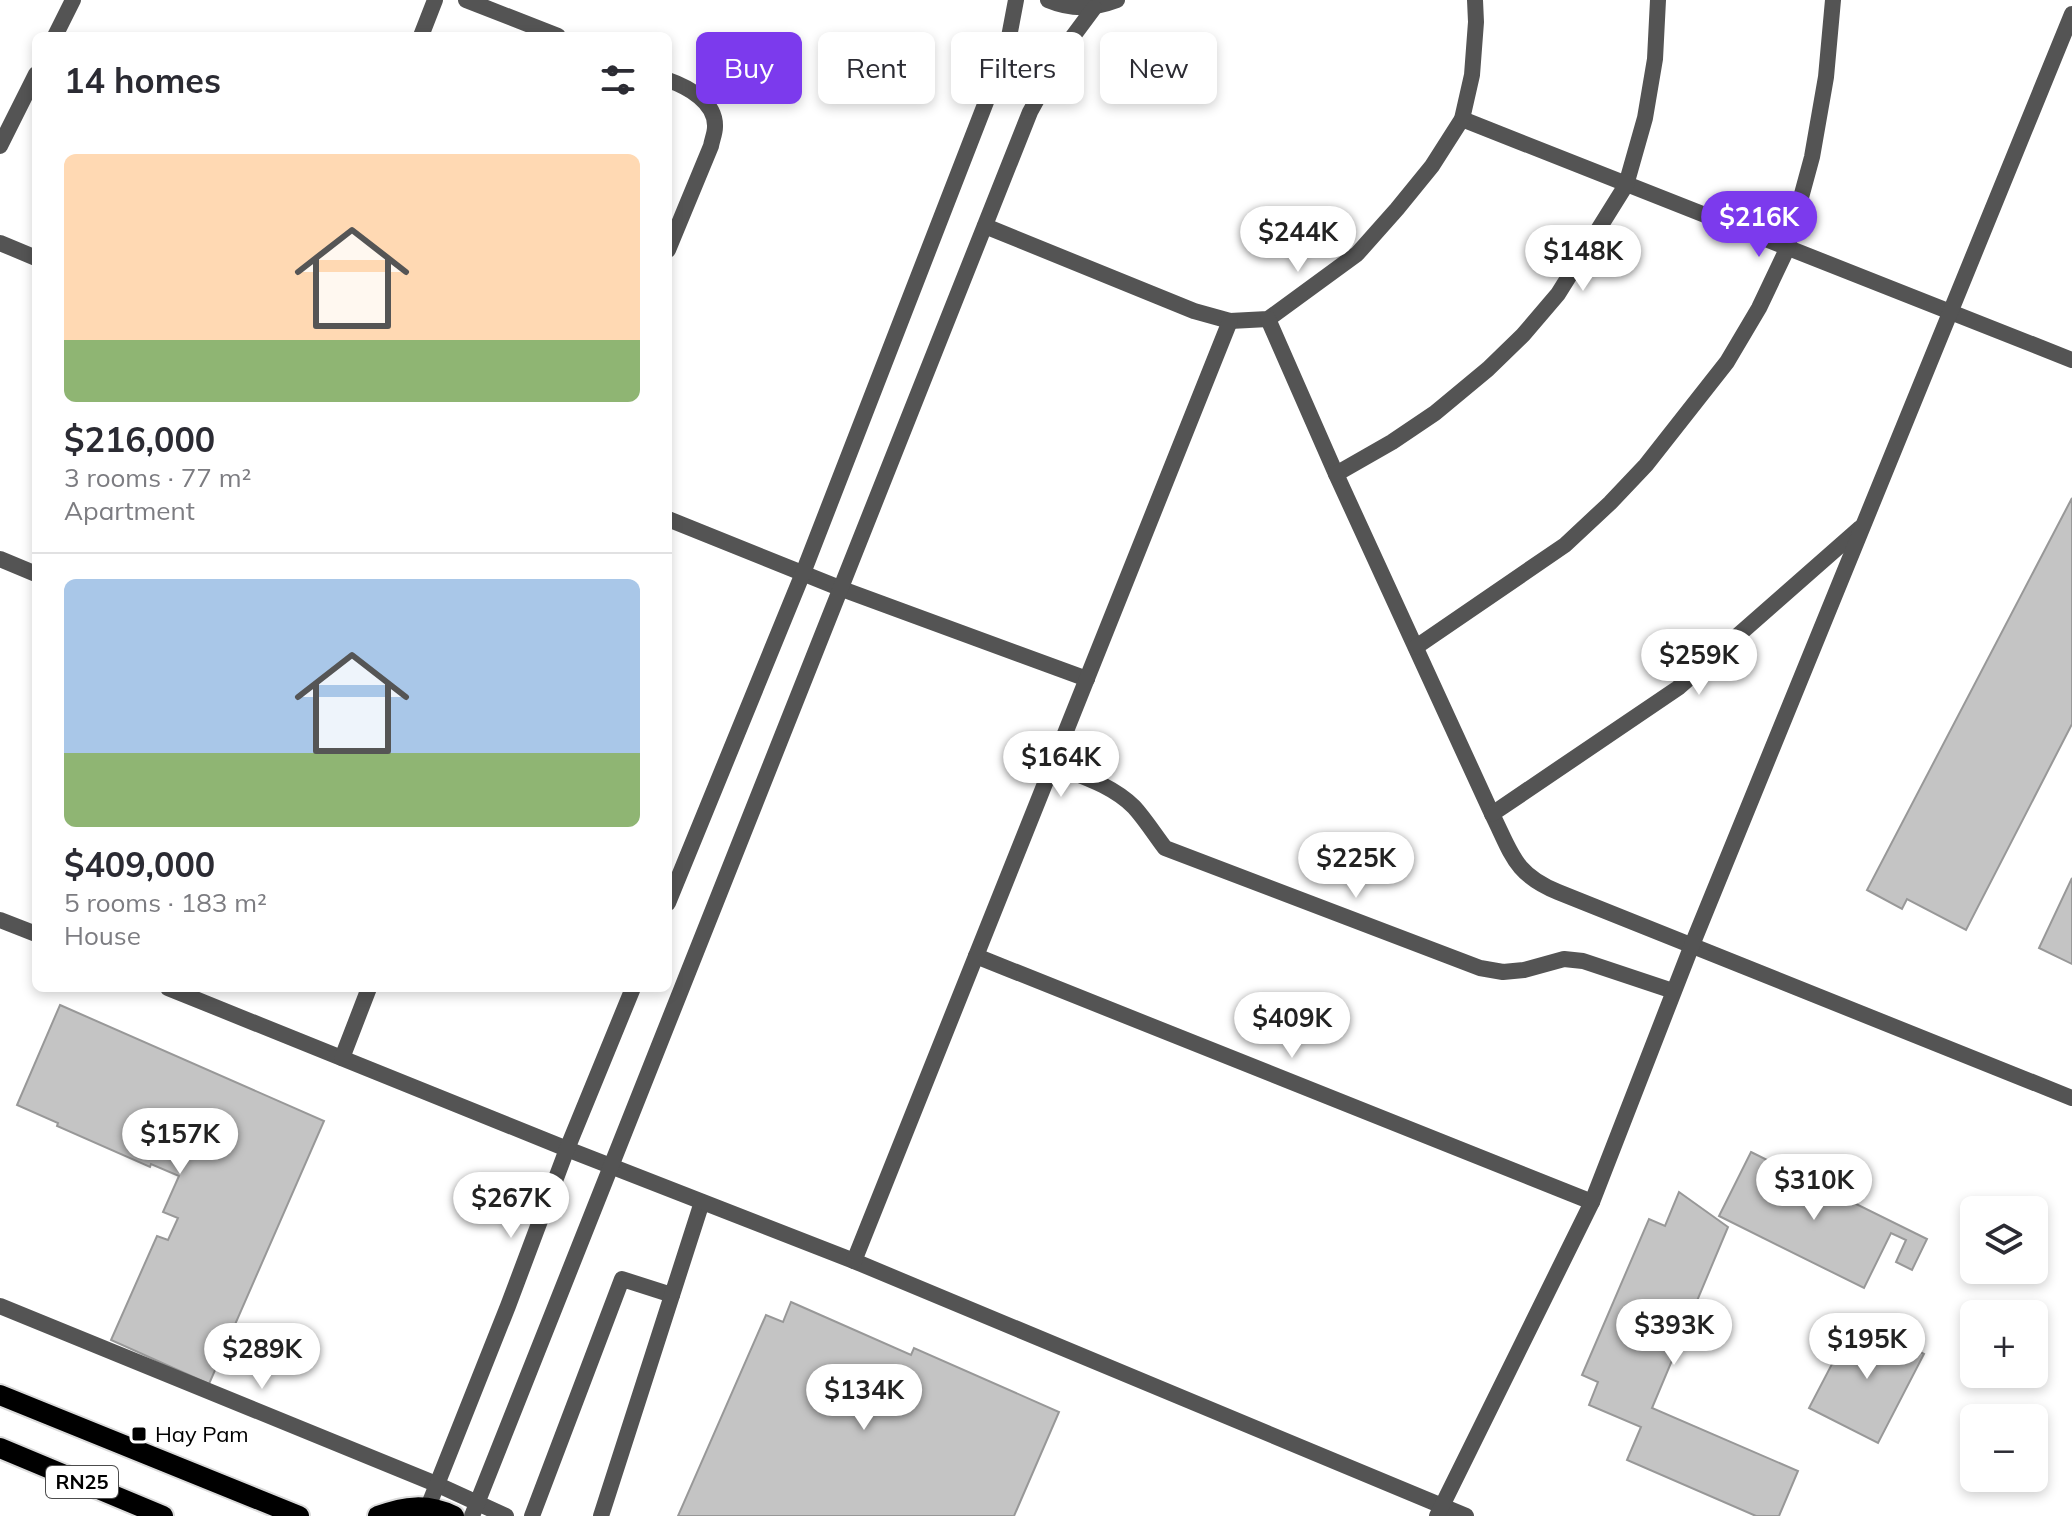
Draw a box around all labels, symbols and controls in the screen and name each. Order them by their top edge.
chip: Buy [696,32,802,104]
chip: Rent [818,32,935,104]
chip: Filters [951,32,1084,104]
chip: New [1100,32,1217,104]
icon: filters [596,58,640,102]
text: 14 homes [64,59,221,102]
pin: $216K [1703,191,1815,259]
text: $216K [1719,200,1799,233]
icon: home [280,206,424,350]
pin: $244K [1242,206,1354,274]
text: $244K [1258,215,1338,248]
pin: $148K [1527,225,1639,293]
text: $148K [1543,234,1623,267]
text: $216,000 [64,418,215,461]
text: 3 rooms · 77 m² [64,461,251,494]
text: Apartment [64,494,195,527]
pin: $259K [1643,629,1755,697]
icon: home [280,631,424,775]
text: $259K [1659,638,1739,671]
pin: $164K [1005,731,1117,799]
text: $164K [1021,740,1101,773]
pin: $225K [1300,832,1412,900]
text: $225K [1316,841,1396,874]
text: $409,000 [64,843,215,886]
text: 5 rooms · 183 m² [64,886,267,919]
text: House [64,919,141,952]
pin: $409K [1236,992,1348,1060]
text: $409K [1252,1001,1332,1034]
pin: $157K [124,1108,236,1176]
text: $157K [140,1117,220,1150]
pin: $310K [1758,1154,1870,1222]
text: $310K [1774,1163,1854,1196]
pin: $267K [455,1172,567,1240]
text: $267K [471,1181,551,1214]
map controls [1960,1196,2048,1492]
button: layers [1960,1196,2048,1284]
pin: $393K [1618,1299,1730,1367]
button: + [1960,1300,2048,1388]
text: $393K [1634,1308,1714,1341]
pin: $195K [1811,1313,1923,1381]
text: $195K [1827,1322,1907,1355]
pin: $289K [206,1323,318,1391]
text: $289K [222,1332,302,1365]
pin: $134K [808,1364,920,1432]
text: $134K [824,1373,904,1406]
button: − [1960,1404,2048,1492]
place label: Hay Pam [155,1420,249,1448]
marker: Hay Pam [130,1425,148,1443]
road number: RN25 [46,1466,118,1498]

